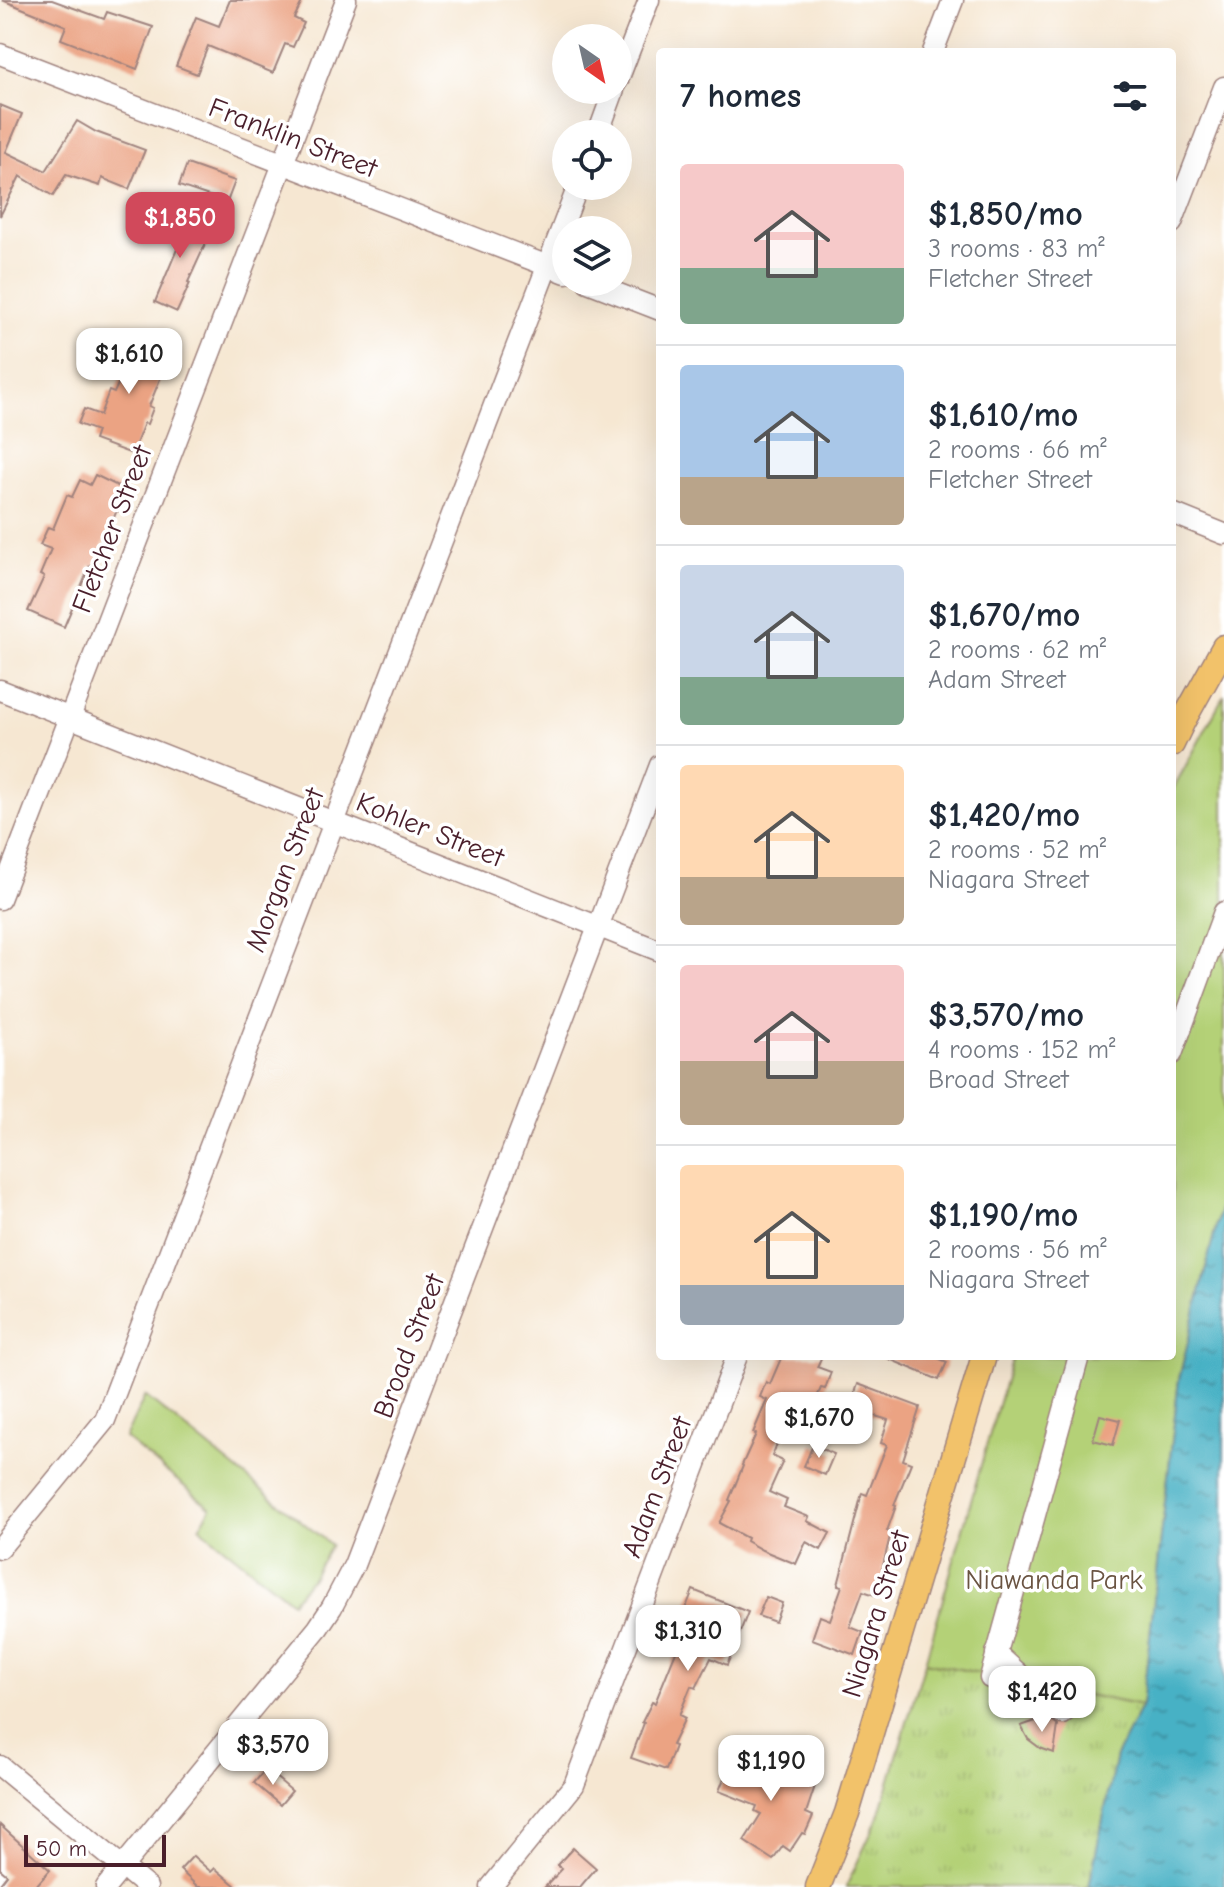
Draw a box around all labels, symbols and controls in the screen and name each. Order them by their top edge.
north arrow [552,24,632,104]
map controls [552,24,632,296]
icon: filters [1108,74,1152,118]
text: 7 homes [680,76,801,116]
street label: Franklin Street [204,91,383,185]
button: locate [552,120,632,200]
pin: $1,850 [115,192,245,260]
text: $1,850/mo [928,194,1083,234]
icon: home [744,196,840,292]
text: $1,850 [144,203,216,233]
button: layers [552,216,632,296]
text: 3 rooms · 83 m² [928,234,1105,264]
text: Fletcher Street [928,264,1092,294]
pin: $1,610 [64,328,194,396]
text: $1,610 [94,339,164,369]
text: $1,610/mo [928,395,1078,435]
icon: home [744,397,840,493]
text: 2 rooms · 66 m² [928,435,1107,465]
street label: Fletcher Street [65,440,159,617]
text: Fletcher Street [928,465,1092,495]
text: $1,670/mo [928,595,1080,635]
icon: home [744,597,840,693]
text: 2 rooms · 62 m² [928,635,1106,665]
text: Adam Street [928,665,1066,695]
street label: Morgan Street [239,783,331,956]
street label: Kohler Street [352,786,509,874]
text: $1,420/mo [928,795,1080,835]
icon: home [744,797,840,893]
text: 2 rooms · 52 m² [928,835,1106,865]
text: Niagara Street [928,865,1089,895]
text: $3,570/mo [928,995,1084,1035]
icon: home [744,997,840,1093]
text: 4 rooms · 152 m² [928,1035,1116,1065]
text: Broad Street [928,1065,1069,1095]
text: $1,190/mo [928,1195,1078,1235]
icon: home [744,1197,840,1293]
text: 2 rooms · 56 m² [928,1235,1107,1265]
text: Niagara Street [928,1265,1089,1295]
street label: Broad Street [367,1269,451,1422]
pin: $1,670 [754,1392,884,1460]
text: $1,670 [783,1403,855,1433]
street label: Adam Street [616,1411,699,1562]
street label: Niagara Street [835,1526,917,1701]
park label: Niawanda Park [965,1564,1143,1596]
pin: $1,310 [623,1605,753,1673]
text: $1,310 [654,1616,722,1646]
pin: $1,420 [977,1666,1107,1734]
text: $1,420 [1007,1677,1077,1707]
pin: $3,570 [208,1719,338,1787]
text: $3,570 [236,1730,310,1760]
pin: $1,190 [706,1735,836,1803]
text: $1,190 [736,1746,806,1776]
scale bar [24,1831,166,1867]
text: 50 m [36,1836,87,1862]

